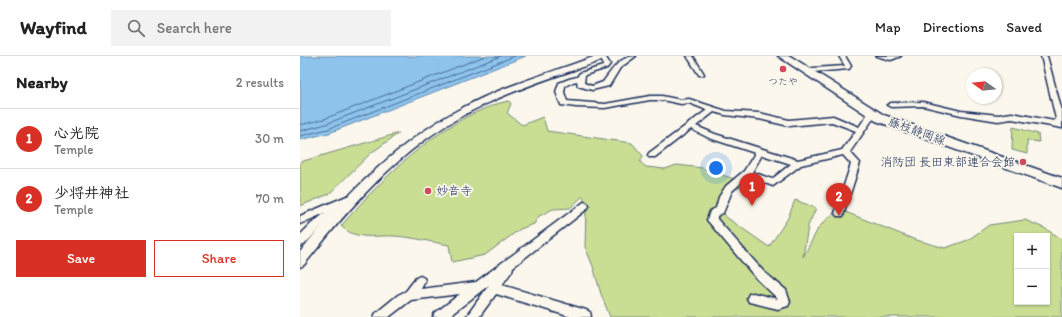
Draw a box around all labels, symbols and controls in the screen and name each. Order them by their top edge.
search box [111,10,391,46]
text: Wayfind [20,16,87,39]
icon: search [125,17,147,39]
text: Search here [157,19,232,37]
text: Map [875,19,901,36]
text: Directions [923,19,984,36]
text: Saved [1006,19,1042,36]
marker: つたや [778,64,788,74]
north arrow [966,68,1002,104]
text: Nearby [16,72,68,92]
text: 2 results [236,75,284,90]
place label: つたや [768,75,798,88]
street label: 藤枝静岡線 [886,114,948,148]
text: 心光院 [54,124,99,142]
text: 1 [26,131,32,146]
text: 30 m [255,131,284,146]
text: Temple [54,142,93,157]
place label: 消防団 長田東部連合会館 [880,155,1015,169]
marker: 消防団 長田東部連合会館 [1018,157,1028,167]
your location [706,158,726,178]
pin: 1 [739,173,765,206]
pin: 2 [826,183,852,216]
text: 少将井神社 [54,184,129,202]
place label: 妙音寺 [436,184,472,198]
marker: 妙音寺 [423,186,433,196]
text: 2 [26,191,32,206]
text: 70 m [256,191,284,206]
text: Temple [54,202,93,217]
map controls [1014,233,1050,305]
button: + [1014,233,1050,269]
button: Save [16,240,146,277]
button: Share [154,240,284,277]
button: − [1014,269,1050,305]

